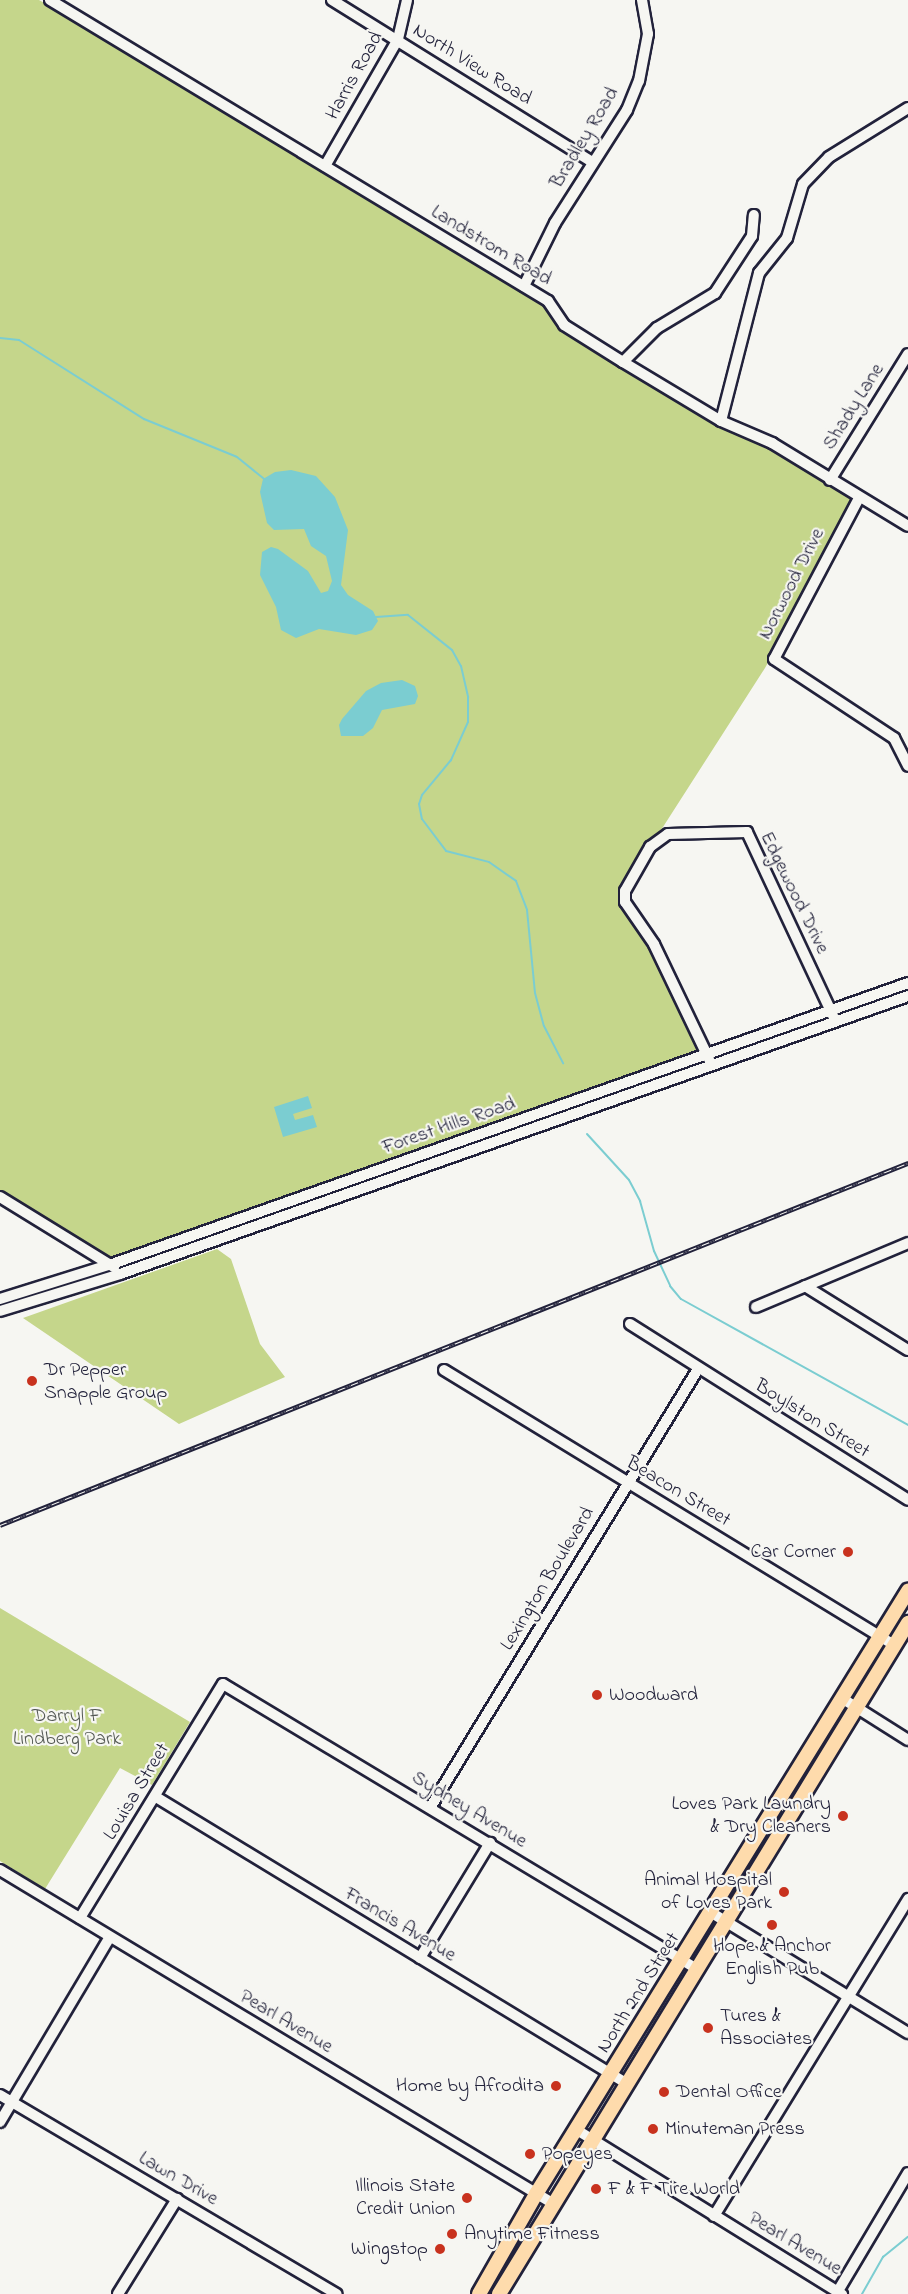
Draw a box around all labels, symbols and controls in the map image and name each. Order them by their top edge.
street label: North View Road [408,19,536,111]
street label: Harris Road [321,28,389,124]
street label: Bradley Road [545,83,625,193]
street label: Landstrom Road [426,200,556,292]
street label: Shady Lane [818,359,890,455]
street label: Norwood Drive [754,524,830,644]
street label: Edgewood Drive [754,828,834,958]
street label: Forest Hills Road [379,1092,519,1160]
place label: Dr Pepper Snapple Group [44,1358,167,1405]
marker: Dr Pepper Snapple Group [25,1374,39,1388]
street label: Boylston Street [750,1374,874,1464]
street label: Beacon Street [621,1451,735,1533]
street label: Lexington Boulevard [496,1503,600,1655]
place label: Car Corner [750,1540,836,1564]
marker: Car Corner [841,1545,855,1559]
place label: Woodward [609,1683,698,1707]
marker: Woodward [590,1688,604,1702]
park label: Darryl F Lindberg Park [13,1705,121,1752]
street label: Louisa Street [99,1739,175,1845]
street label: Sydney Avenue [407,1766,531,1854]
place label: Loves Park Laundry & Dry Cleaners [672,1792,831,1839]
marker: Loves Park Laundry & Dry Cleaners [836,1809,850,1823]
place label: Animal Hospital of Loves Park [644,1868,772,1915]
street label: Francis Avenue [340,1882,460,1968]
marker: Animal Hospital of Loves Park [777,1885,791,1899]
marker: Hope & Anchor English Pub [765,1918,779,1932]
street label: North 2nd Street [592,1928,686,2058]
place label: Hope & Anchor English Pub [713,1934,831,1981]
street label: Pearl Avenue [235,1985,337,2059]
place label: Tures & Associates [720,2004,812,2051]
marker: Tures & Associates [701,2021,715,2035]
place label: Home by Afrodita [396,2074,544,2098]
marker: Home by Afrodita [549,2079,563,2093]
place label: Dental Office [676,2080,782,2104]
marker: Dental Office [657,2085,671,2099]
place label: Minuteman Press [665,2117,805,2141]
marker: Minuteman Press [646,2122,660,2136]
place label: Popeyes [542,2142,613,2166]
street label: Lawn Drive [134,2147,222,2211]
marker: Popeyes [523,2147,537,2161]
place label: Illinois State Credit Union [355,2174,455,2221]
place label: F & F Tire World [608,2177,740,2201]
marker: F & F Tire World [589,2182,603,2196]
marker: Illinois State Credit Union [460,2191,474,2205]
street label: Pearl Avenue [744,2207,846,2281]
place label: Anytime Fitness [464,2222,600,2246]
marker: Anytime Fitness [445,2227,459,2241]
place label: Wingstop [351,2237,428,2261]
marker: Wingstop [433,2242,447,2256]

